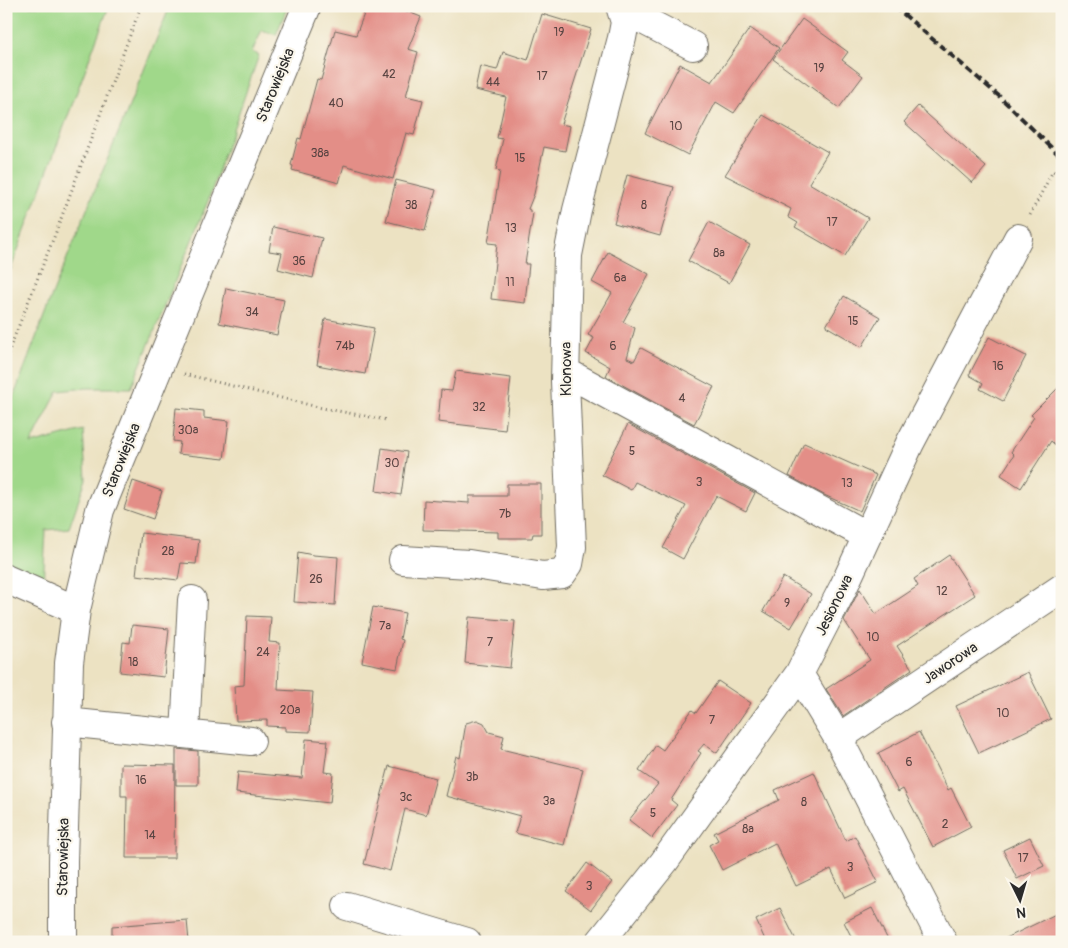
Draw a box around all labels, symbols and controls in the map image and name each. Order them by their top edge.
house number: 19 [554,25,564,40]
street label: Starowiejska [252,45,299,125]
house number: 19 [814,61,824,76]
house number: 42 [382,67,396,82]
house number: 17 [536,69,548,84]
house number: 44 [486,75,500,90]
house number: 40 [328,96,344,111]
house number: 10 [670,119,682,134]
house number: 38a [311,146,330,161]
house number: 15 [514,151,526,166]
house number: 38 [405,198,417,213]
house number: 8 [641,198,647,213]
house number: 17 [826,215,838,230]
house number: 13 [505,221,517,236]
house number: 8a [713,246,725,261]
house number: 36 [292,254,306,269]
house number: 6a [614,271,627,286]
house number: 11 [505,275,515,290]
house number: 34 [245,305,259,320]
house number: 15 [847,314,859,329]
house number: 74b [335,339,355,354]
house number: 6 [610,339,617,354]
street label: Klonowa [557,342,576,396]
house number: 16 [992,359,1004,374]
house number: 4 [679,391,686,406]
house number: 32 [472,400,486,415]
street label: Starowiejska [98,420,145,500]
house number: 30a [178,423,199,438]
house number: 5 [629,444,635,459]
house number: 30 [385,456,399,471]
house number: 3 [696,475,703,490]
house number: 13 [841,476,853,491]
house number: 7b [499,507,511,522]
house number: 28 [162,544,174,559]
house number: 26 [309,572,323,587]
street label: Jesionowa [812,572,857,639]
house number: 12 [936,584,948,599]
house number: 9 [784,596,790,611]
house number: 7a [379,619,391,634]
house number: 10 [867,630,879,645]
house number: 7 [487,635,494,650]
street label: Jaworowa [919,638,981,689]
house number: 24 [256,645,270,660]
house number: 18 [128,655,138,670]
house number: 20a [280,703,301,718]
house number: 10 [997,706,1009,721]
house number: 7 [709,713,716,728]
house number: 6 [906,755,913,770]
house number: 3b [466,770,478,785]
house number: 16 [135,773,147,788]
house number: 3c [400,790,412,805]
house number: 3a [543,794,556,809]
house number: 8 [801,795,807,810]
house number: 5 [650,806,656,821]
house number: 2 [942,817,949,832]
street label: Starowiejska [53,818,74,896]
house number: 8a [742,822,754,837]
house number: 14 [144,828,156,843]
house number: 17 [1017,851,1029,866]
house number: 3 [847,860,854,875]
north arrow [996,876,1046,926]
house number: 3 [586,879,593,894]
text: N [1016,904,1027,921]

